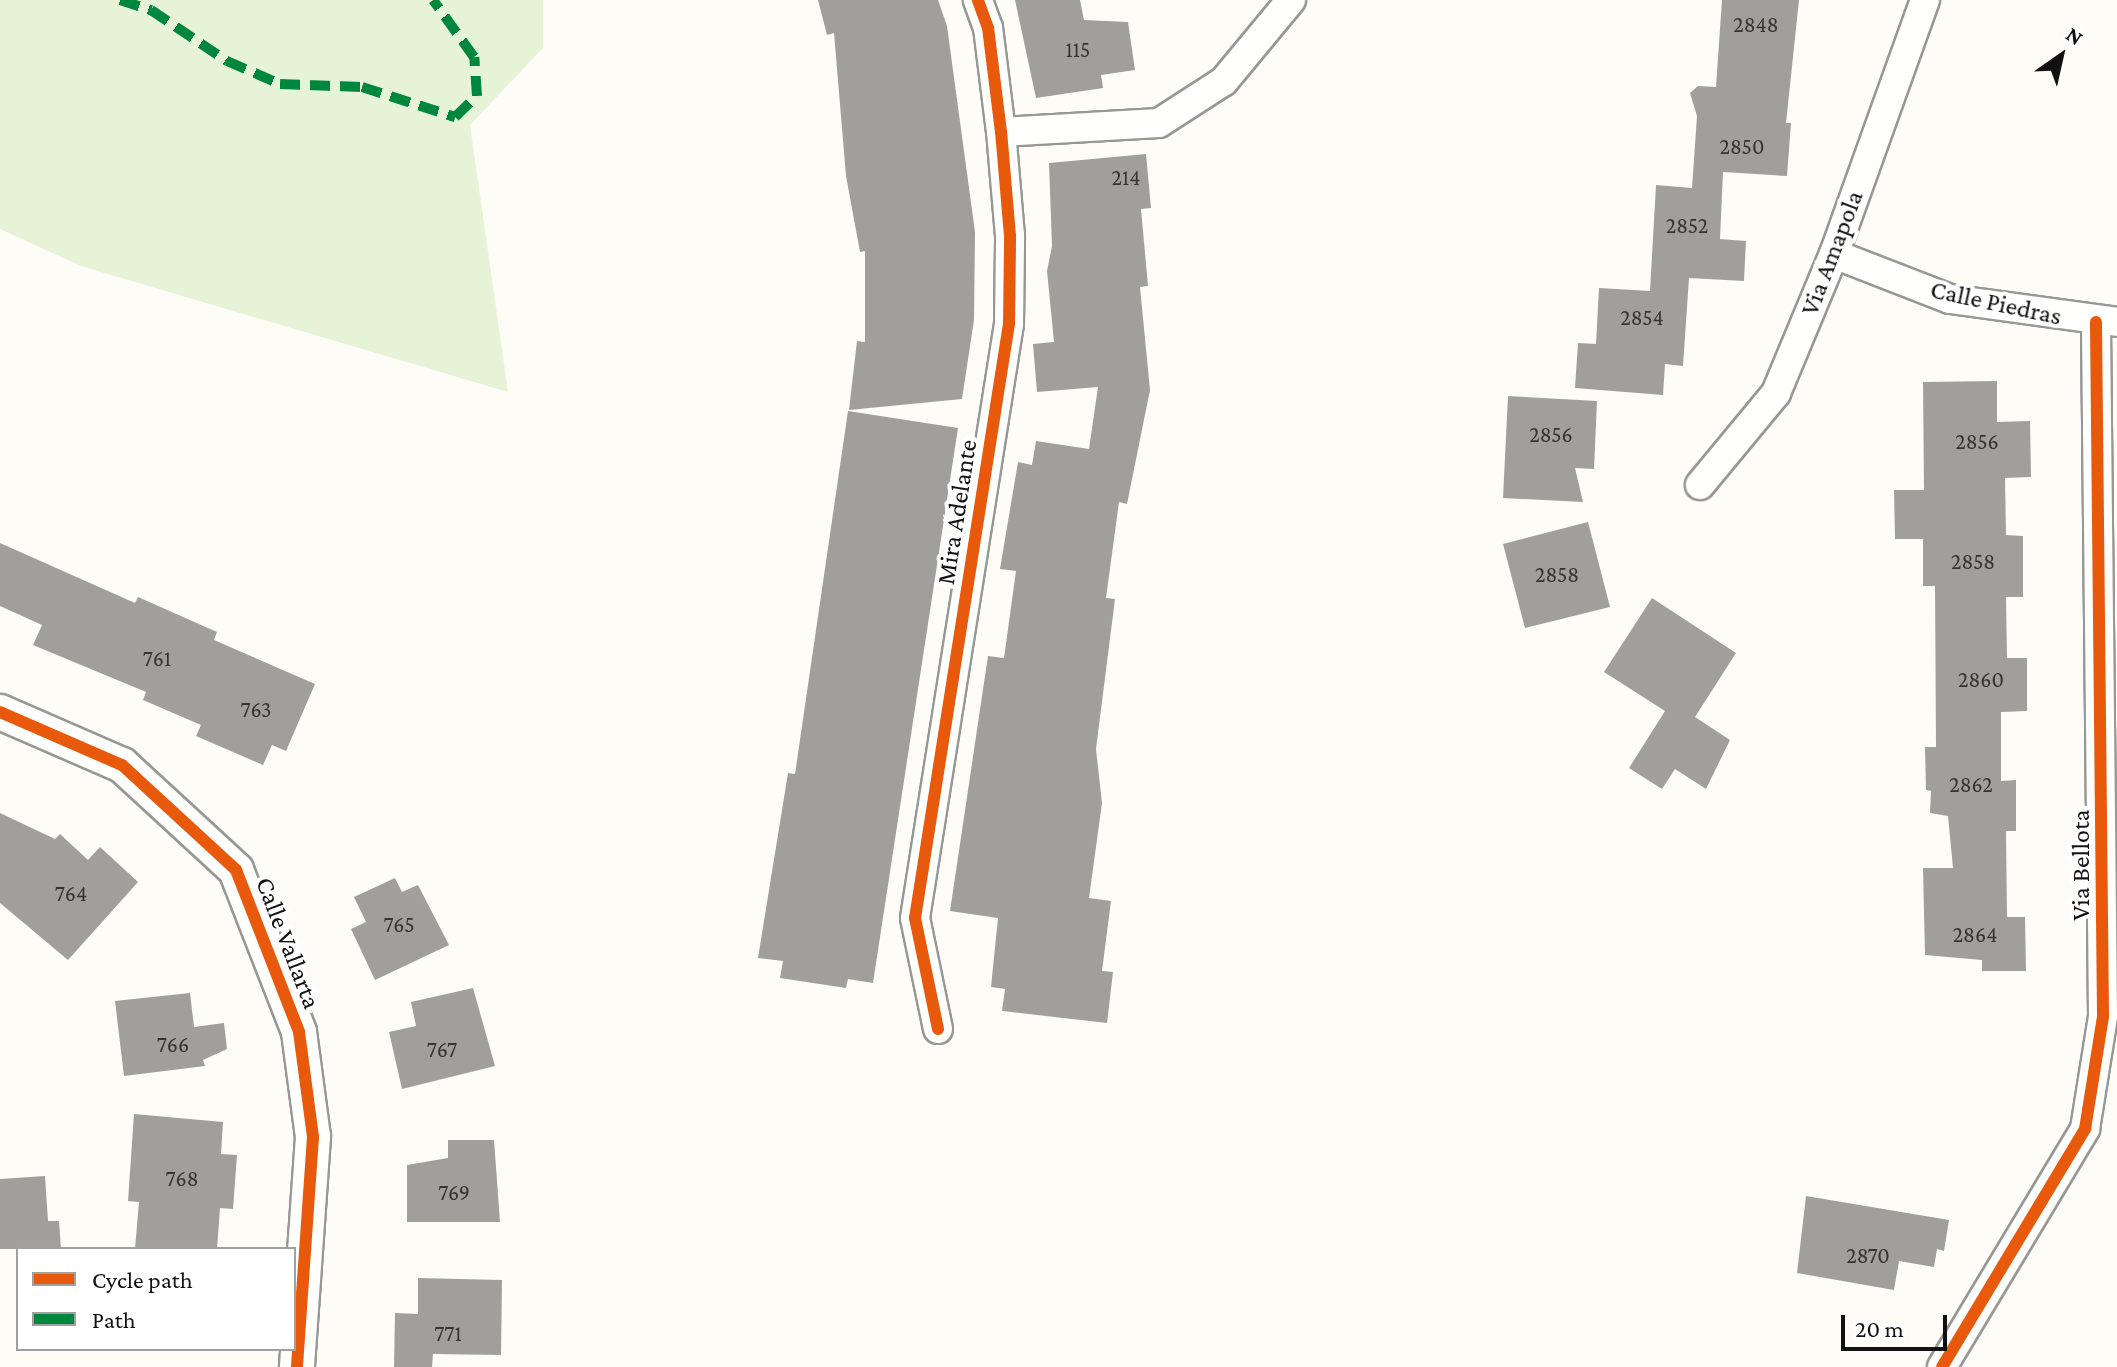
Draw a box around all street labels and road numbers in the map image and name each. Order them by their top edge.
street label: Via Amapola [1794,186,1870,320]
street label: Calle Piedras [1928,274,2064,332]
street label: Mira Adelante [930,437,984,587]
street label: Via Bellota [2065,810,2097,920]
street label: Calle Vallarta [249,873,327,1013]

